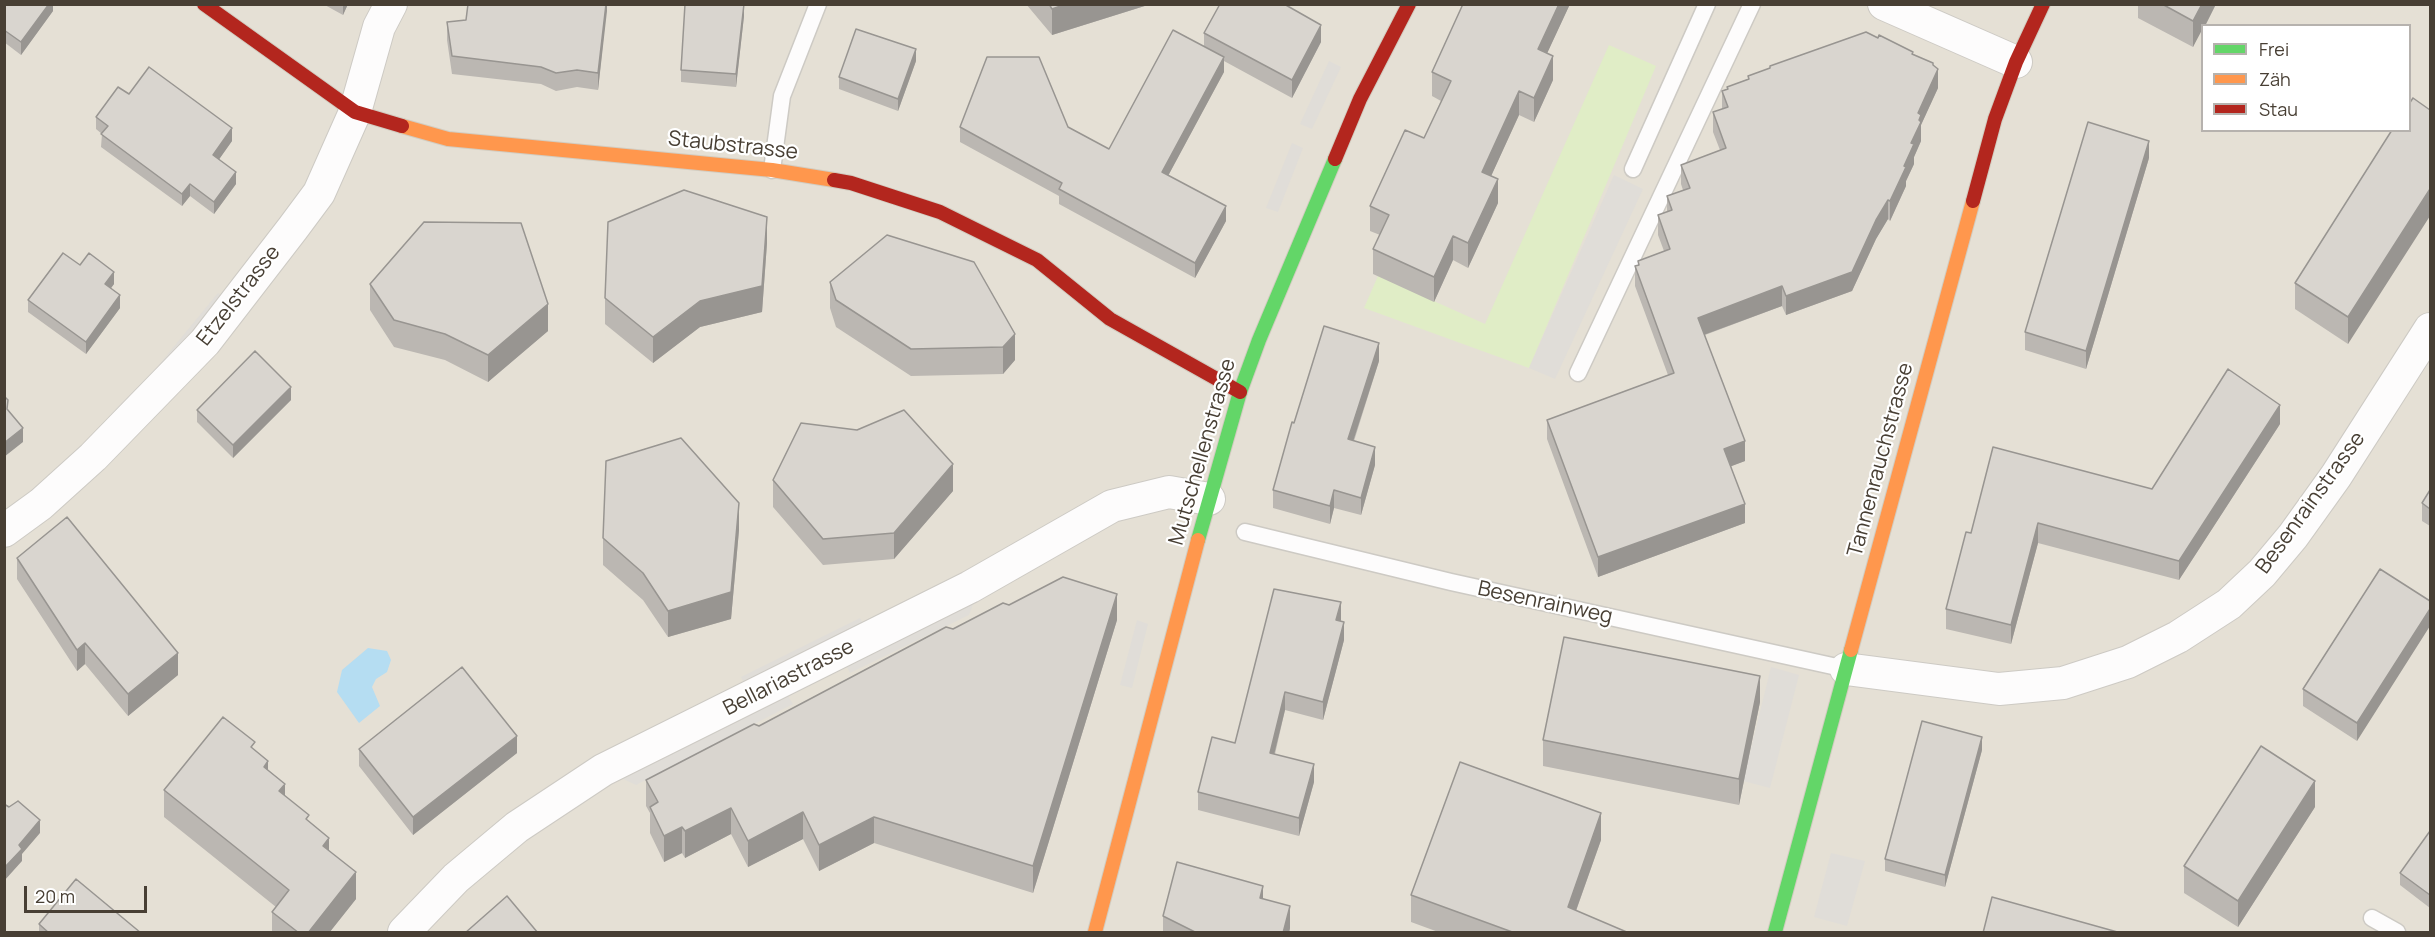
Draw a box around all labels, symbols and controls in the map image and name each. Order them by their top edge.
legend [2201,24,2411,132]
text: Frei [2259,37,2289,61]
text: Zäh [2259,67,2291,91]
text: Stau [2259,97,2298,121]
street label: Staubstrasse [667,127,799,165]
street label: Etzelstrasse [192,241,286,351]
street label: Mutschellenstrasse [1164,356,1242,548]
street label: Tannenrauchstrasse [1843,360,1919,560]
street label: Besenrainstrasse [2251,427,2371,579]
street label: Besenrainweg [1475,576,1615,630]
street label: Bellariastrasse [719,634,859,722]
scale bar [27,874,150,912]
text: 20 m [35,884,75,908]

